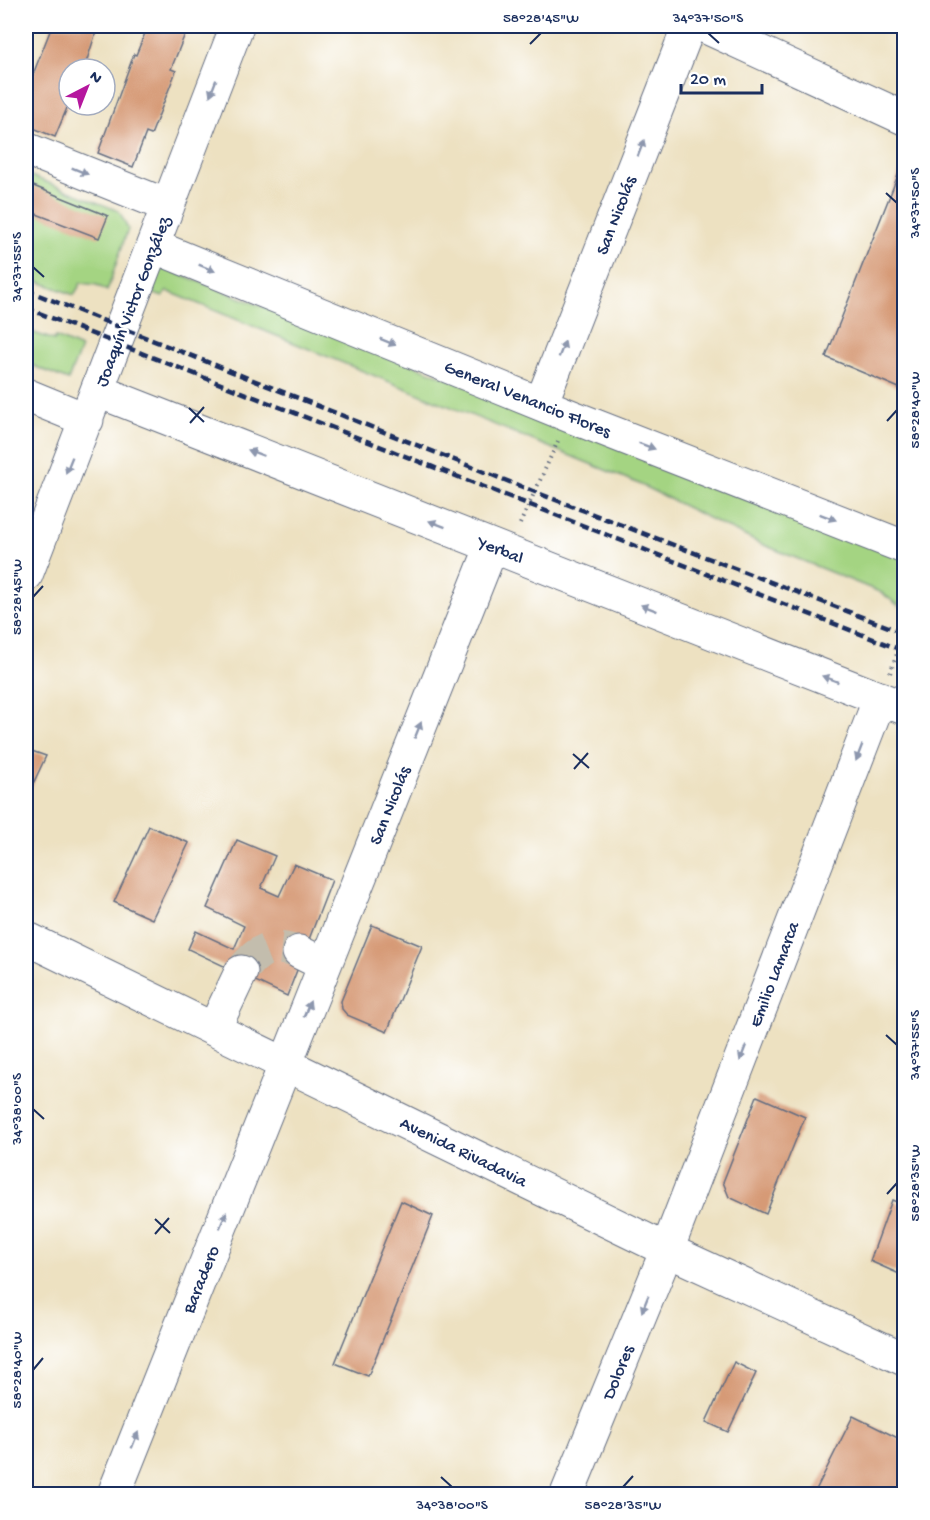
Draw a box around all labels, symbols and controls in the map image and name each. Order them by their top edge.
text: 58°28'45"W [503,10,579,28]
text: 34°37'50"S [672,10,743,28]
north arrow [57,57,117,117]
scale bar [681,57,762,95]
text: N [84,68,105,89]
text: 20 m [690,70,726,91]
one-way arrow [208,79,217,97]
one-way arrow [637,139,646,157]
one-way arrow [71,167,89,176]
text: 34°37'50"S [907,168,925,239]
street label: San Nicolás [593,172,642,258]
street label: Joaquín Victor González [92,213,177,390]
text: 34°37'55"S [9,232,27,303]
one-way arrow [199,263,217,273]
one-way arrow [379,338,397,347]
one-way arrow [558,340,568,358]
street label: General Venancio Flores [441,357,615,444]
text: 58°28'40"W [907,371,925,448]
one-way arrow [638,442,656,451]
one-way arrow [246,448,264,458]
one-way arrow [64,456,73,474]
one-way arrow [820,512,838,522]
one-way arrow [428,519,446,528]
street label: Yerbal [472,532,526,570]
text: 58°28'45"W [9,559,27,635]
one-way arrow [640,603,658,612]
one-way arrow [821,674,839,684]
one-way arrow [414,721,424,739]
one-way arrow [853,744,863,762]
street label: San Nicolás [366,762,417,848]
street label: Emilio Lamarca [746,918,805,1031]
one-way arrow [303,1000,313,1018]
text: 34°37'55"S [907,1010,925,1081]
one-way arrow [738,1044,748,1062]
text: 34°38'00"S [9,1073,27,1146]
street label: Avenida Rivadavia [396,1113,531,1194]
text: 58°28'35"W [907,1144,925,1221]
one-way arrow [219,1211,228,1229]
street label: Baradero [179,1243,225,1318]
one-way arrow [640,1296,650,1314]
text: 58°28'40"W [9,1331,27,1408]
street label: Dolores [599,1341,640,1404]
one-way arrow [131,1431,140,1449]
text: 34°38'00"S [415,1497,488,1515]
text: 58°28'35"W [585,1497,662,1515]

